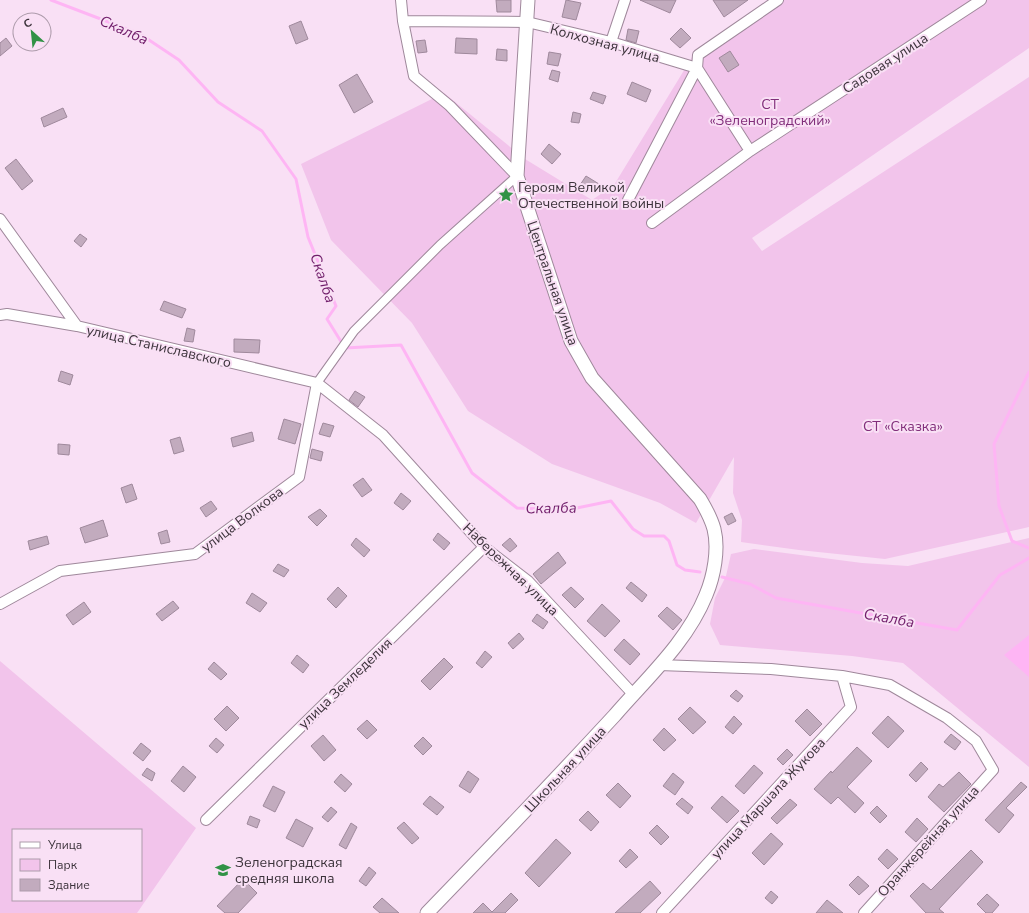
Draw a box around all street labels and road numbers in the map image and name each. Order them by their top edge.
street label: Колхозная улица [548,20,662,67]
street label: Садовая улица [839,29,932,98]
street label: Центральная улица [522,218,583,348]
street label: улица Станиславского [85,321,233,372]
street label: улица Волкова [197,482,287,557]
street label: Набережная улица [459,519,563,620]
street label: улица Земледелия [294,634,396,733]
street label: Школьная улица [520,722,610,817]
street label: улица Маршала Жукова [707,734,830,863]
street label: Оранжерейная улица [873,782,983,901]

